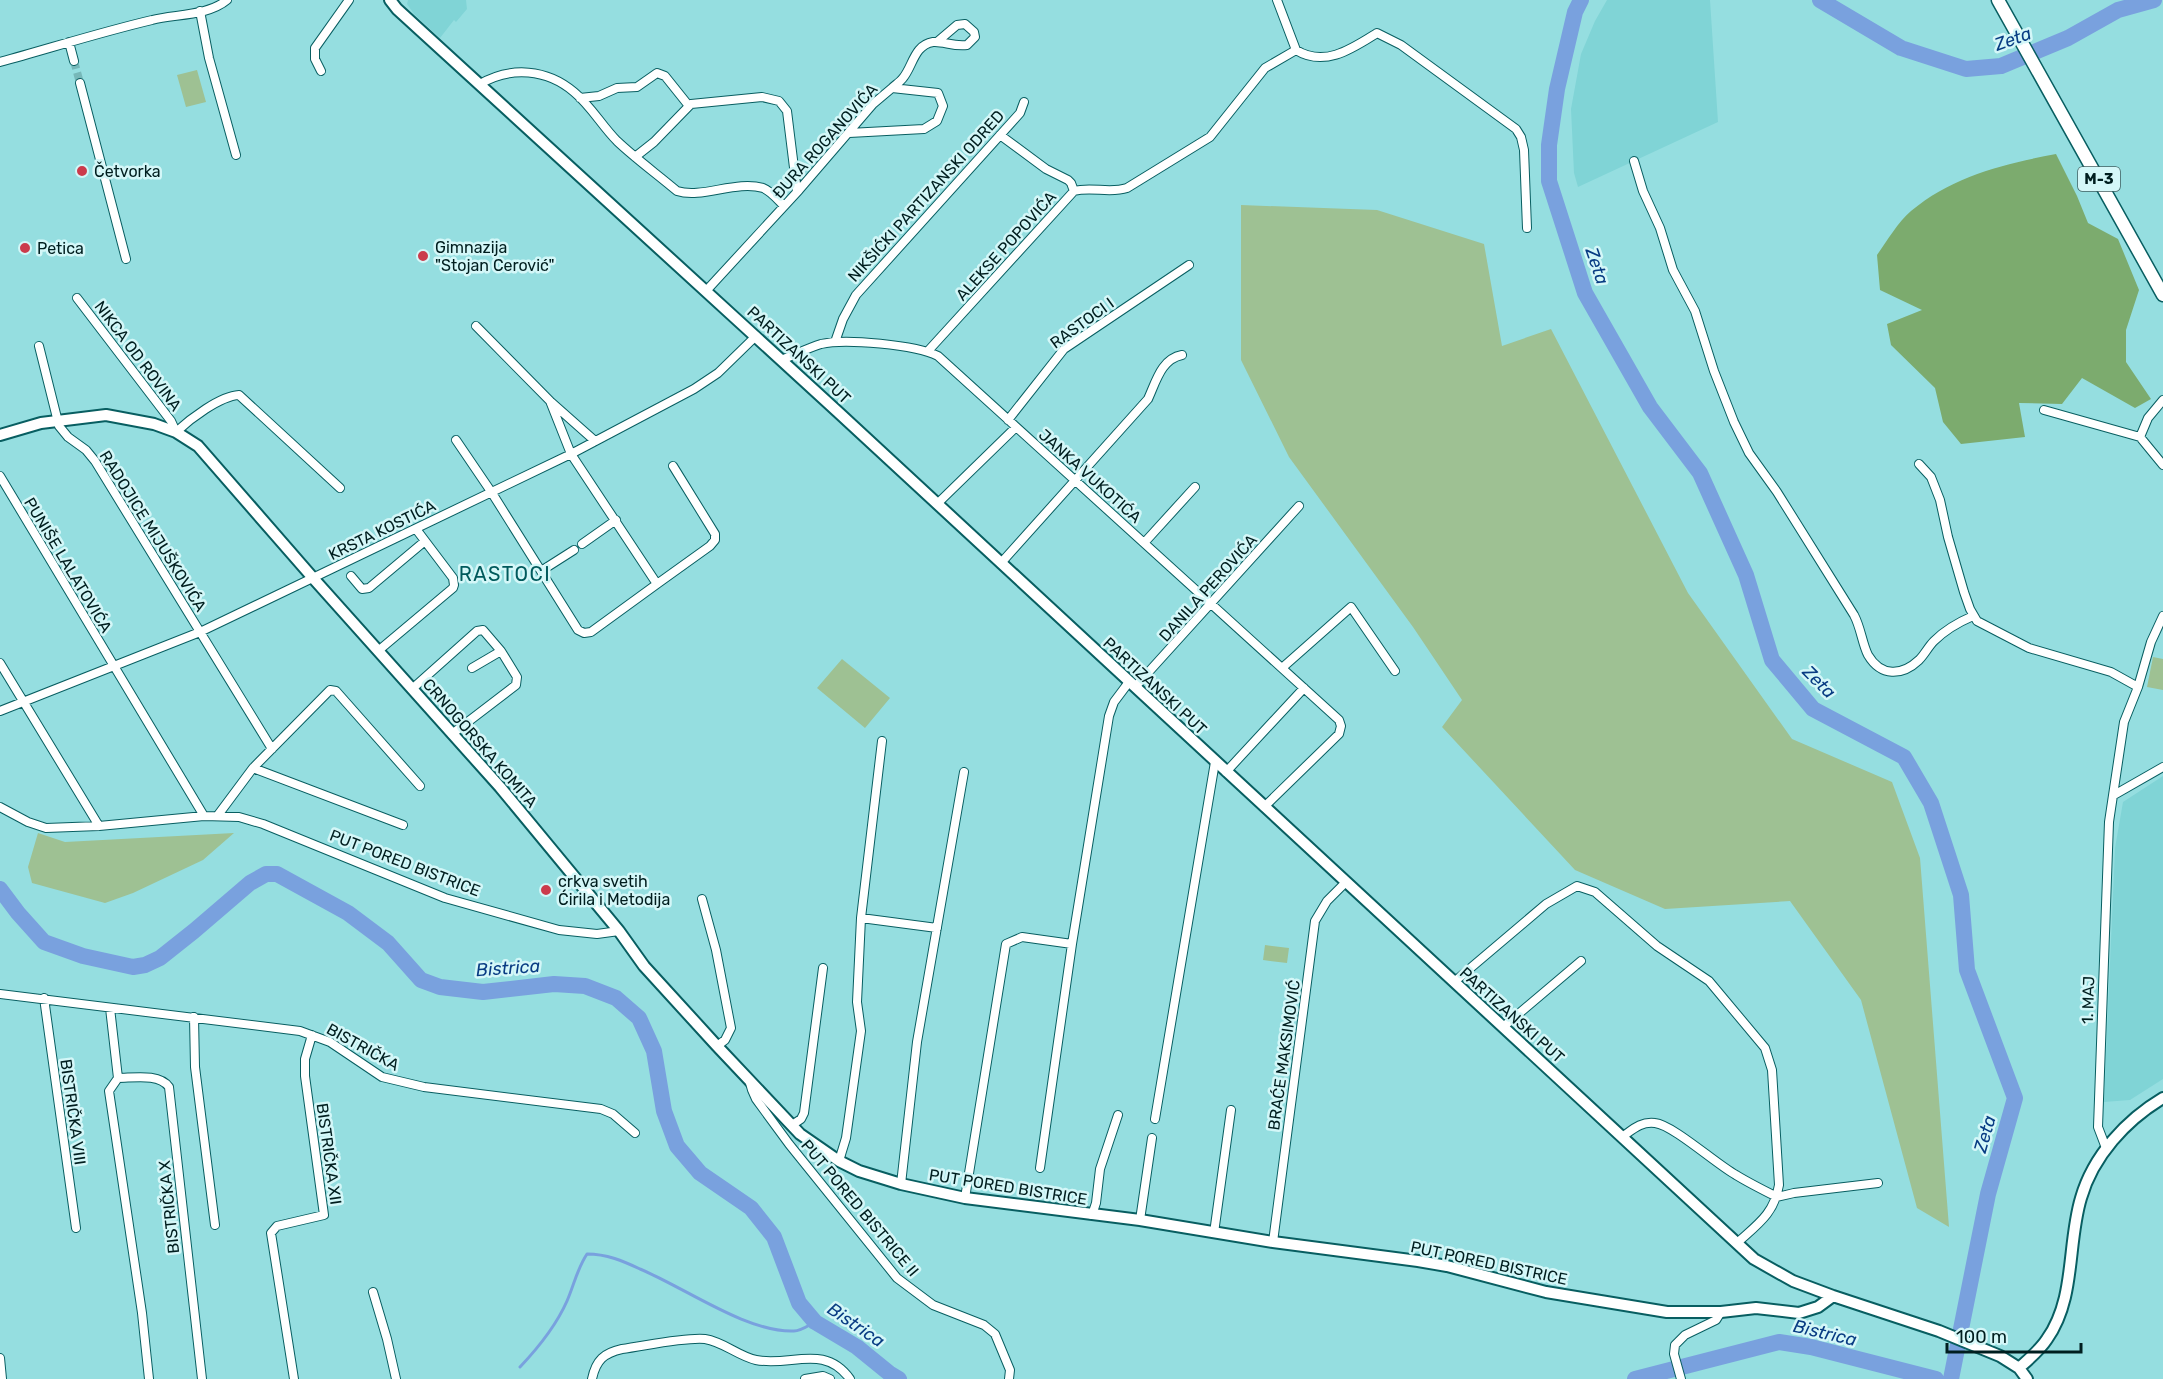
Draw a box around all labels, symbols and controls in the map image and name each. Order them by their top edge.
water label: Zeta [1991,22,2035,56]
street label: ĐURA ROGANOVIĆA [768,79,882,202]
street label: NIKŠIĆKI PARTIZANSKI ODRED [843,106,1008,286]
place label: Četvorka [94,161,161,181]
marker: Četvorka [75,164,89,178]
road number: M-3 [2078,167,2120,191]
street label: ALEKSE POPOVIĆA [951,187,1060,305]
place label: Gimnazija "Stojan Cerović" [435,238,554,275]
place label: Petica [37,239,84,258]
marker: Petica [18,241,32,255]
water label: Zeta [1580,244,1614,288]
marker: Gimnazija "Stojan Cerović" [416,249,430,263]
street label: RASTOCI I [1046,294,1118,352]
street label: NIKCA OD ROVINA [90,297,186,415]
street label: PARTIZANSKI PUT [743,302,855,408]
street label: JANKA VUKOTIĆA [1035,424,1146,527]
street label: RADOJICE MIJUŠKOVIĆA [96,447,211,615]
street label: PUNIŠE LALATOVIĆA [20,493,117,636]
street label: KRSTA KOSTIĆA [325,495,439,564]
street label: DANILA PEROVIĆA [1154,530,1261,645]
district label: RASTOCI [459,562,551,586]
street label: PARTIZANSKI PUT [1099,633,1211,739]
water label: Zeta [1797,660,1840,703]
street label: CRNOGORSKA KOMITA [419,675,541,812]
street label: PUT PORED BISTRICE [327,825,483,901]
place label: crkva svetih Ćirila i Metodija [558,872,670,909]
marker: crkva svetih Ćirila i Metodija [539,883,553,897]
water label: Bistrica [475,955,541,981]
street label: PARTIZANSKI PUT [1456,963,1568,1067]
street label: 1. MAJ [2078,976,2098,1024]
street label: BRAĆE MAKSIMOVIĆ [1263,978,1304,1131]
street label: BISTRIČKA [323,1018,403,1075]
street label: BISTRIČKA VIII [56,1058,91,1166]
street label: BISTRIČKA XII [312,1102,347,1206]
water label: Zeta [1969,1112,2001,1156]
street label: PUT PORED BISTRICE II [797,1136,923,1280]
street label: BISTRIČKA X [154,1159,183,1255]
street label: PUT PORED BISTRICE [928,1165,1088,1209]
street label: PUT PORED BISTRICE [1409,1237,1569,1289]
water label: Bistrica [823,1298,889,1352]
water label: Bistrica [1791,1315,1859,1351]
scale bar [1947,1316,2080,1354]
text: 100 m [1956,1326,2007,1348]

